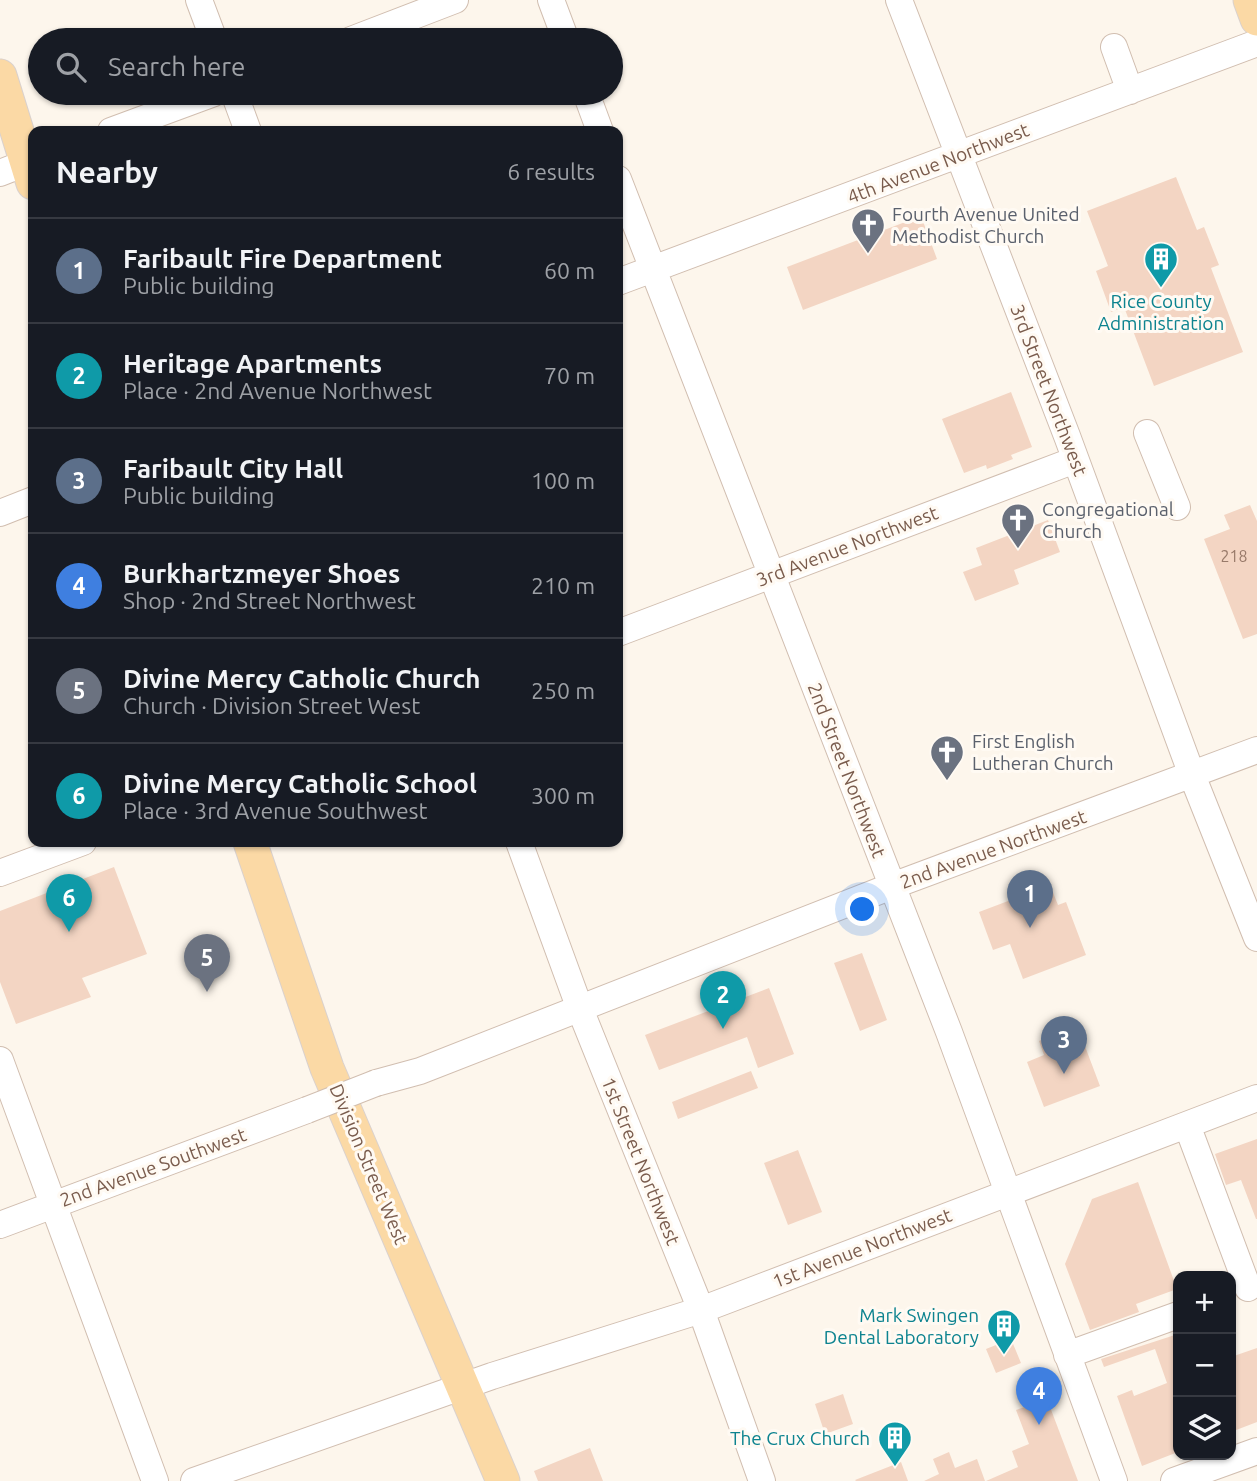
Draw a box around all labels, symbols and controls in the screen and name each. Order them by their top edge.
search box [28,28,623,105]
icon: search [52,48,90,86]
text: Search here [108,52,245,81]
street label: 4th Avenue Northwest [844,118,1032,208]
text: Nearby [56,155,158,189]
text: 6 results [507,159,595,184]
place label: Fourth Avenue United Methodist Church [892,203,1080,247]
church icon: Fourth Avenue United Methodist Church [849,206,887,255]
building icon: Rice County Administration [1142,240,1180,289]
text: Faribault Fire Department [123,244,442,273]
text: 1 [73,258,85,283]
text: 60 m [544,258,595,283]
text: Public building [123,273,275,298]
place label: Rice County Administration [1098,290,1224,334]
street label: 3rd Street Northwest [1006,301,1092,479]
text: Heritage Apartments [123,349,382,378]
text: 2 [73,363,85,388]
text: 70 m [544,363,595,388]
text: Place · 2nd Avenue Northwest [123,378,432,403]
text: Faribault City Hall [123,454,343,483]
text: 3 [73,468,85,493]
text: 100 m [531,468,595,493]
text: Public building [123,483,275,508]
place label: Congregational Church [1042,498,1174,542]
street label: 3rd Avenue Northwest [753,501,941,591]
church icon: Congregational Church [999,501,1037,550]
house number: 218 [1220,547,1248,565]
text: Burkhartzmeyer Shoes [123,559,400,588]
text: 4 [73,573,85,598]
text: 210 m [531,573,595,598]
text: Shop · 2nd Street Northwest [123,588,416,613]
text: Divine Mercy Catholic Church [123,664,480,693]
text: 5 [73,678,85,703]
text: 250 m [531,678,595,703]
street label: 2nd Street Northwest [803,679,891,861]
text: Church · Division Street West [123,693,420,718]
place label: First English Lutheran Church [972,730,1114,774]
church icon: First English Lutheran Church [928,733,966,782]
text: Divine Mercy Catholic School [123,769,477,798]
text: 6 [73,783,85,808]
text: 300 m [531,783,595,808]
text: Place · 3rd Avenue Southwest [123,798,428,823]
street label: 2nd Avenue Northwest [897,805,1090,893]
pin: 1 [1007,870,1053,928]
pin: 6 [46,874,92,932]
your location [845,892,879,926]
pin: 5 [184,934,230,992]
pin: 2 [700,971,746,1029]
pin: 3 [1041,1016,1087,1074]
street label: 1st Street Northwest [597,1074,685,1249]
street label: Division Street West [325,1081,413,1248]
street label: 2nd Avenue Southwest [57,1123,250,1211]
street label: 1st Avenue Northwest [769,1203,955,1292]
map controls [1173,1271,1236,1460]
button: + [1173,1271,1236,1334]
place label: Mark Swingen Dental Laboratory [824,1304,979,1348]
building icon: Mark Swingen Dental Laboratory [985,1307,1023,1356]
button: − [1173,1334,1236,1397]
pin: 4 [1016,1367,1062,1425]
button: layers [1173,1397,1236,1460]
building icon: The Crux Church [876,1419,914,1468]
place label: The Crux Church [730,1427,870,1449]

